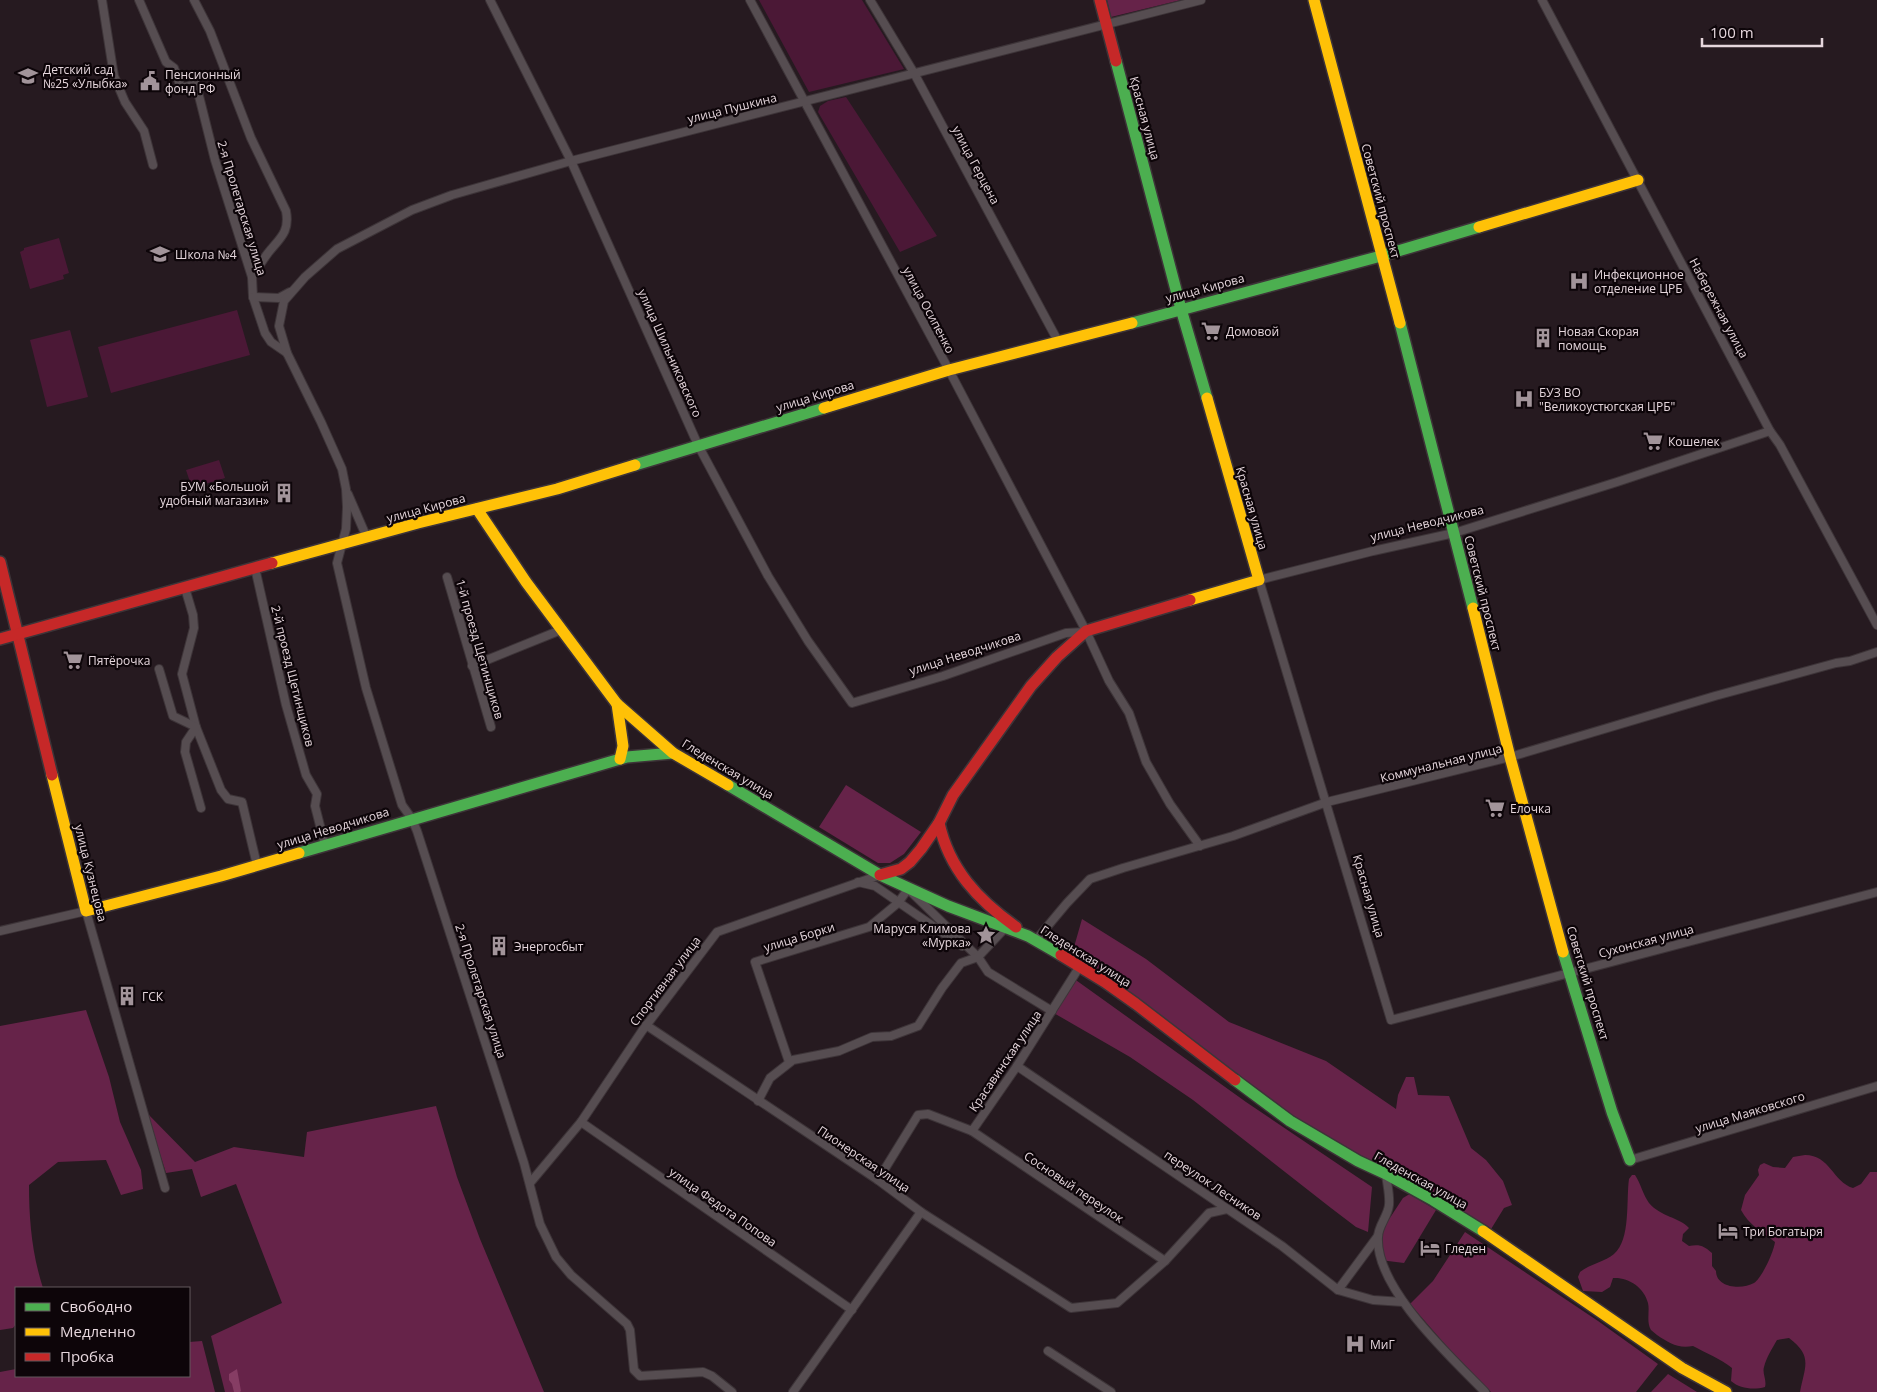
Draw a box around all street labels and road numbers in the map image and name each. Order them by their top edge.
street label: Красная улица [1126,74,1164,162]
street label: улица Пушкина [686,89,778,127]
street label: улица Герцена [948,123,1004,207]
street label: 2-я Пролетарская улица [213,139,271,277]
street label: Советский проспект [1357,142,1405,261]
street label: Набережная улица [1685,255,1753,361]
street label: улица Осипенко [899,264,959,356]
street label: улица Кирова [1164,269,1246,307]
street label: улица Шильниковского [634,286,706,420]
street label: улица Кирова [774,376,856,416]
street label: Красная улица [1232,464,1272,552]
street label: улица Кирова [385,489,467,527]
street label: улица Неводчикова [1369,501,1485,545]
street label: Советский проспект [1460,534,1506,653]
street label: 1-й проезд Щетинщиков [452,577,508,721]
street label: 2-й проезд Щетинщиков [267,604,319,748]
street label: улица Неводчикова [907,627,1023,679]
street label: Гледенская улица [679,735,777,803]
street label: Коммунальная улица [1378,740,1504,786]
street label: улица Неводчикова [275,803,391,853]
street label: улица Кузнецова [71,823,111,923]
street label: Красная улица [1349,852,1389,940]
street label: улица Борки [761,918,837,956]
street label: Сухонская улица [1597,920,1695,962]
street label: Гледенская улица [1037,921,1135,991]
street label: 2-я Пролетарская улица [451,922,511,1060]
street label: Советский проспект [1563,924,1614,1042]
street label: Спортивная улица [626,933,704,1029]
street label: Красавинская улица [965,1007,1045,1115]
street label: улица Маяковского [1693,1087,1807,1137]
street label: Пионерская улица [814,1122,914,1196]
street label: переулок Лесников [1161,1146,1265,1224]
street label: Сосновый переулок [1021,1147,1128,1227]
street label: Гледенская улица [1371,1147,1471,1213]
street label: улица Федота Попова [666,1163,780,1251]

